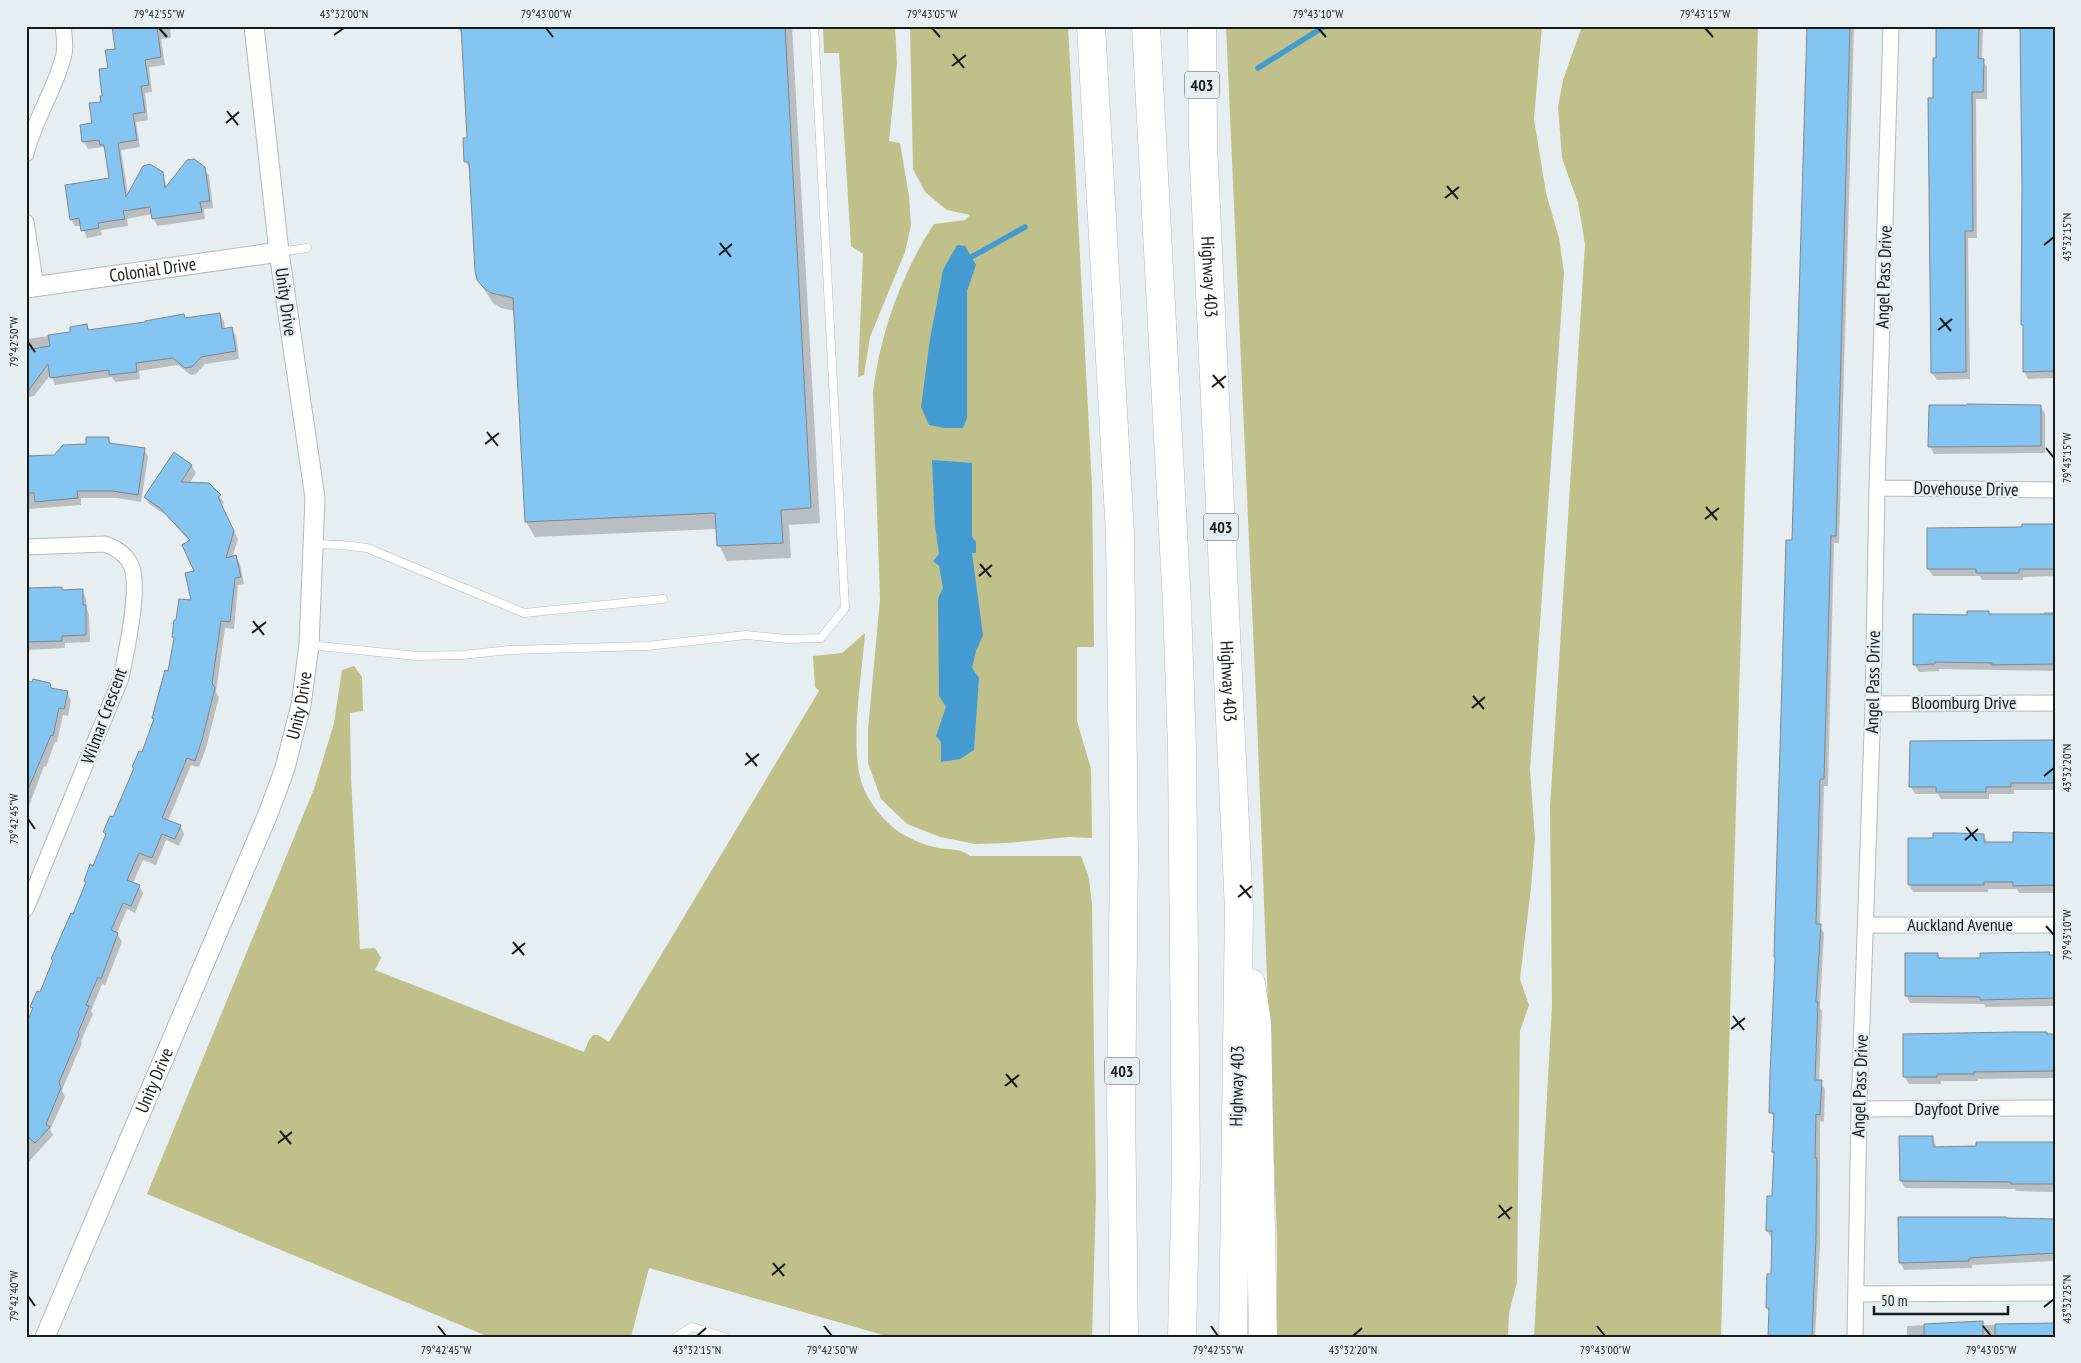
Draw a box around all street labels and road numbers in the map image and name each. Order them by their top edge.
road number: 403 [1184,72,1220,98]
street label: Angel Pass Drive [1870,225,1897,329]
street label: Highway 403 [1196,236,1223,318]
street label: Colonial Drive [108,252,197,287]
street label: Unity Drive [270,266,303,338]
street label: Dovehouse Drive [1913,476,2019,501]
road number: 403 [1204,514,1238,540]
street label: Angel Pass Drive [1860,630,1885,734]
street label: Highway 403 [1215,640,1242,723]
street label: Wilmar Crescent [75,665,132,767]
street label: Unity Drive [281,670,316,742]
street label: Bloomburg Drive [1912,691,2016,714]
street label: Auckland Avenue [1907,913,2013,936]
street label: Angel Pass Drive [1846,1034,1873,1138]
street label: Unity Drive [130,1044,178,1116]
street label: Highway 403 [1224,1045,1249,1127]
road number: 403 [1104,1058,1140,1084]
street label: Dayfoot Drive [1915,1097,1999,1120]

